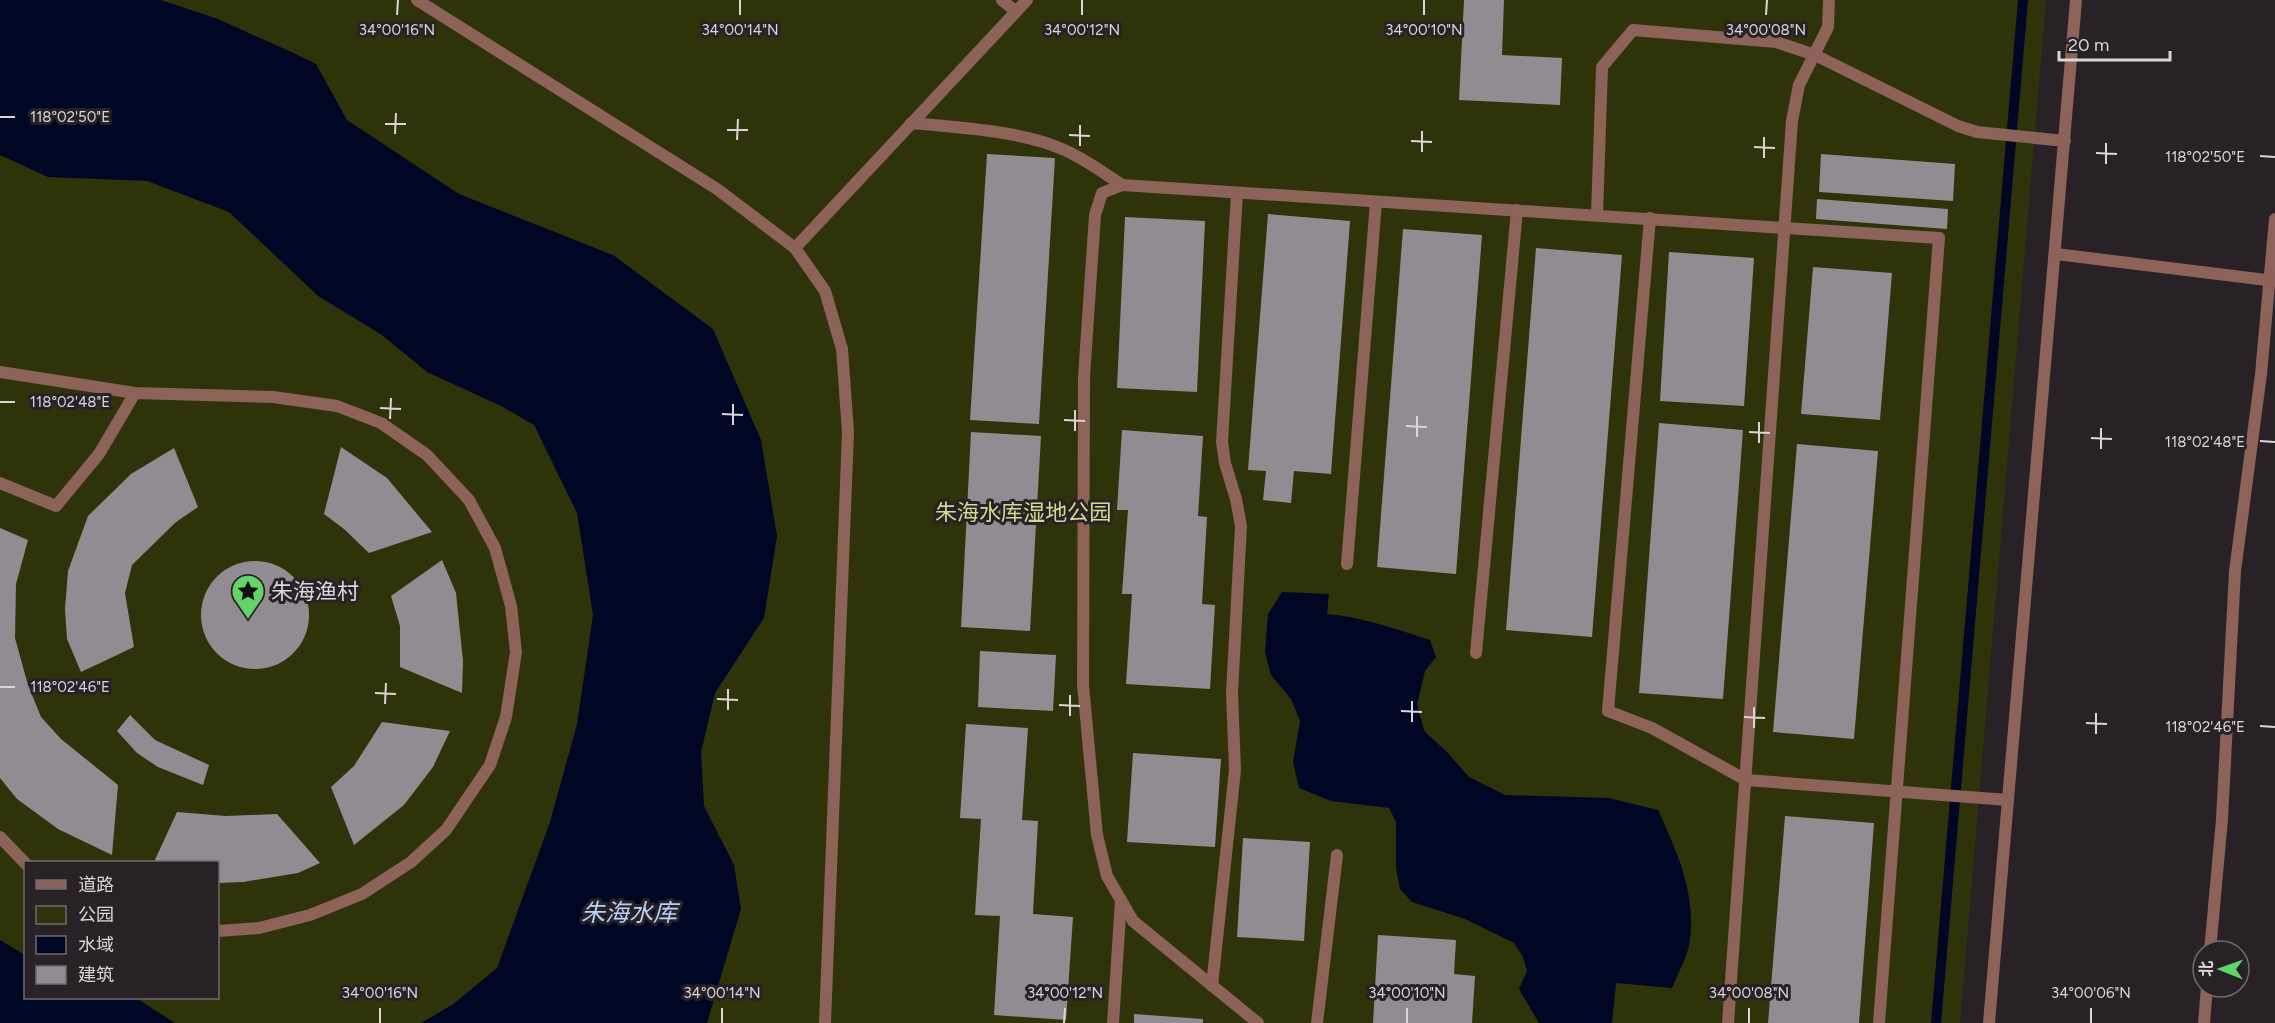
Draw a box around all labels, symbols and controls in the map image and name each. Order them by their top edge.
text: 34°00'16"N [359,21,435,39]
text: 34°00'14"N [701,21,779,39]
text: 34°00'12"N [1044,21,1120,39]
text: 34°00'10"N [1385,21,1463,39]
text: 34°00'08"N [1726,21,1806,39]
scale bar [2059,24,2170,62]
text: 20 m [2068,34,2109,56]
text: 118°02'50"E [30,108,110,126]
text: 118°02'50"E [2165,148,2245,166]
text: 118°02'48"E [30,393,110,411]
text: 118°02'48"E [2165,433,2245,451]
park label: 朱海水库湿地公园 [935,499,1111,526]
place icon: 朱海渔村 [230,573,266,620]
place label: 朱海渔村 [271,578,359,605]
text: 118°02'46"E [30,678,110,696]
text: 118°02'46"E [2165,718,2245,736]
legend [24,861,219,999]
text: 道路 [78,874,114,896]
water label: 朱海水库 [581,898,681,927]
text: 公园 [78,904,114,926]
text: 水域 [78,934,114,956]
north arrow [2191,939,2251,999]
text: 北 [2197,961,2216,977]
text: 建筑 [78,964,114,986]
text: 34°00'16"N [342,984,418,1002]
text: 34°00'14"N [683,984,761,1002]
text: 34°00'12"N [1027,984,1103,1002]
text: 34°00'10"N [1368,984,1446,1002]
text: 34°00'08"N [1709,984,1789,1002]
text: 34°00'06"N [2051,984,2131,1002]

